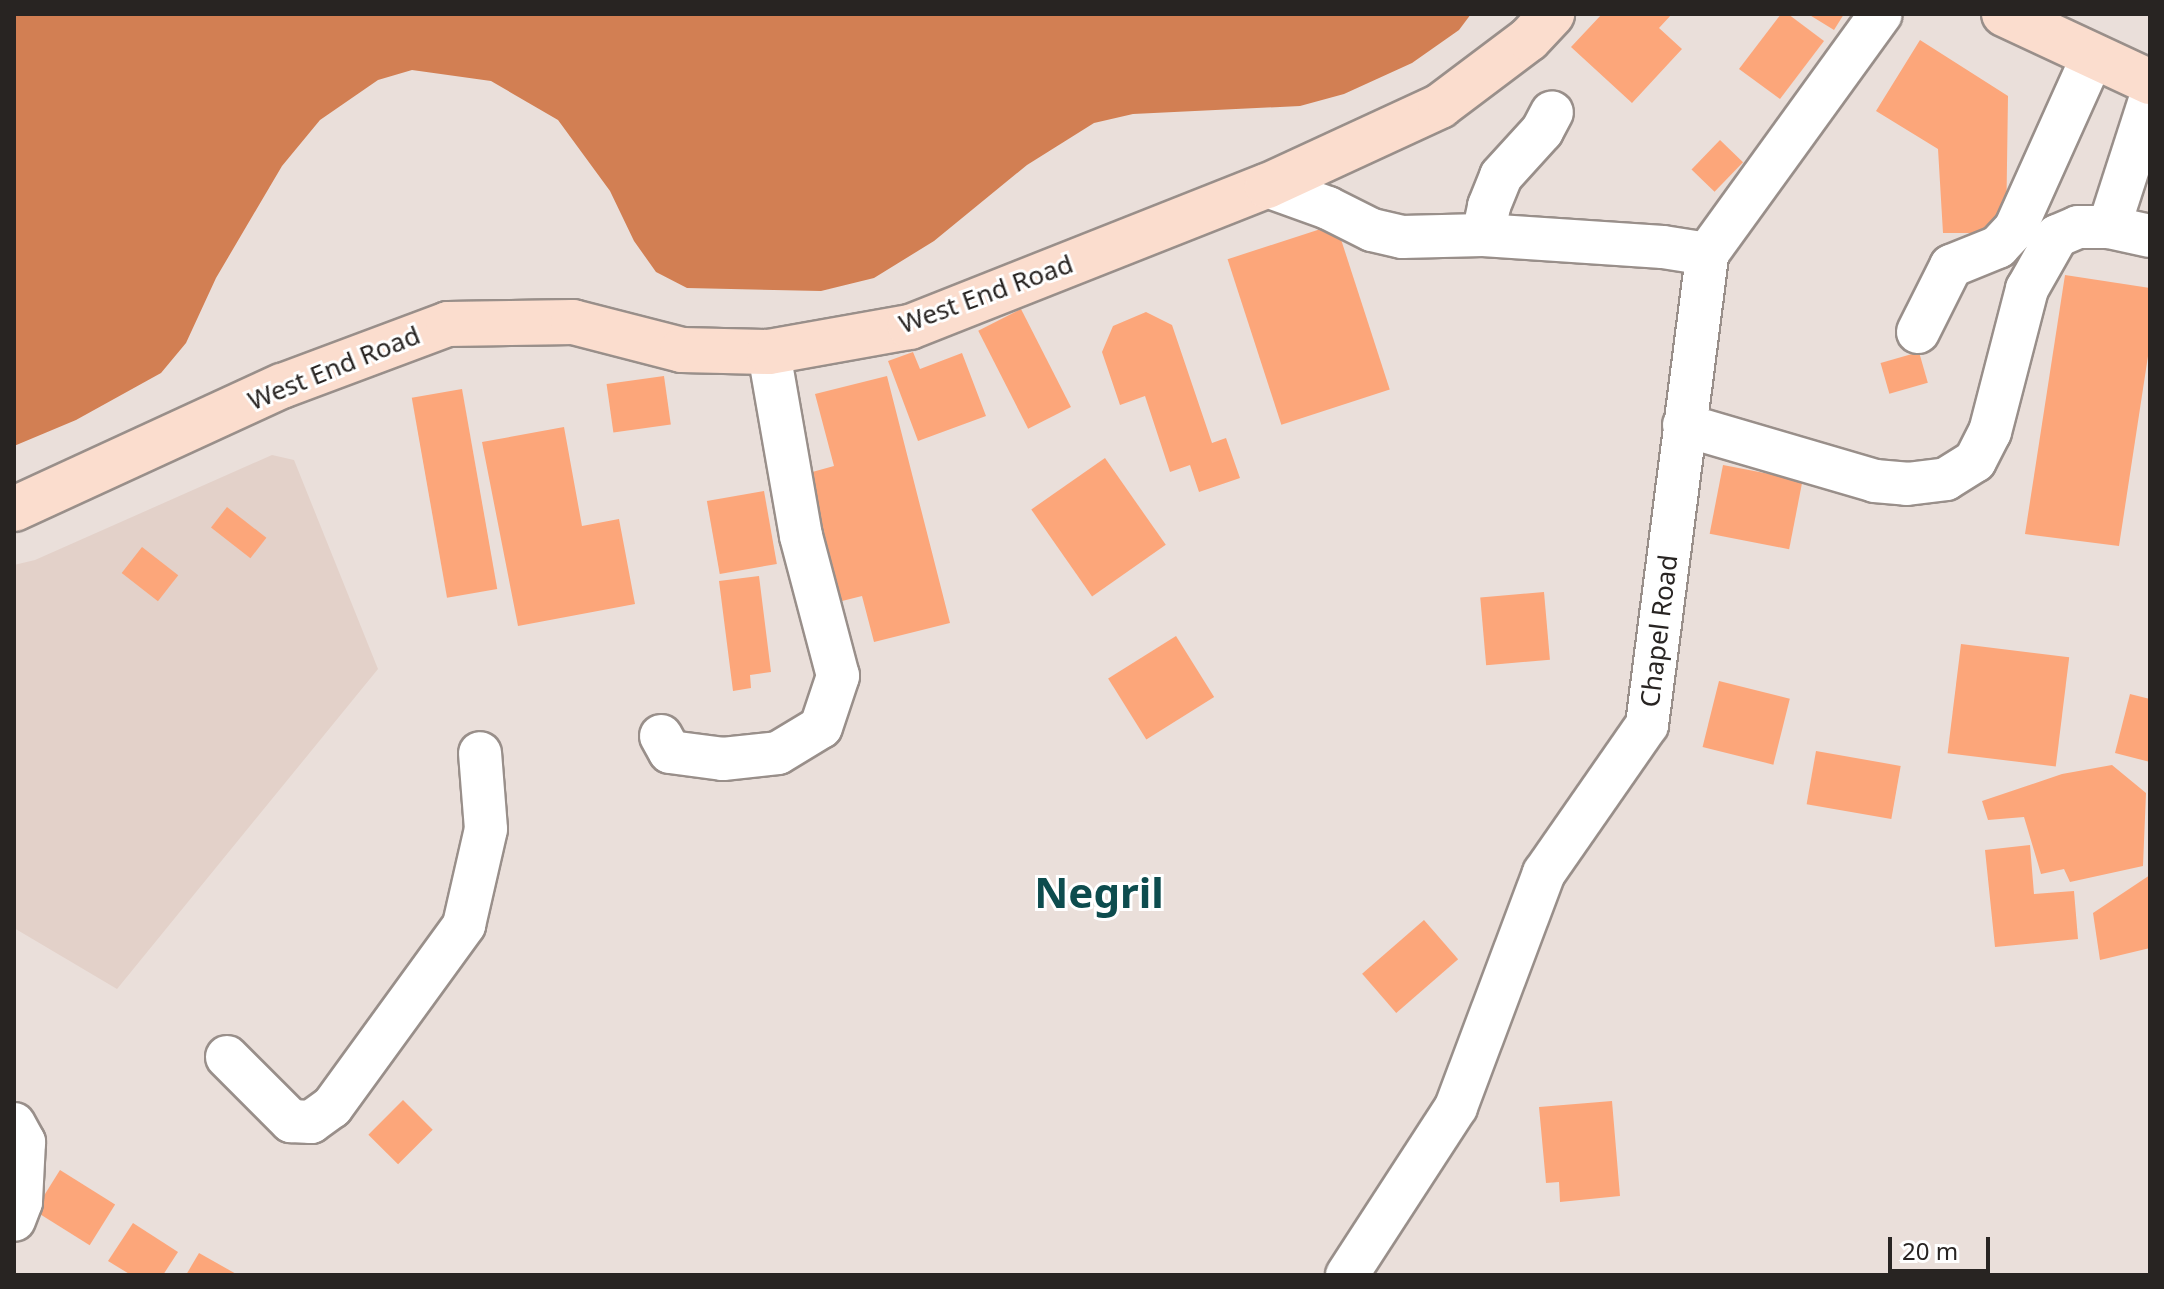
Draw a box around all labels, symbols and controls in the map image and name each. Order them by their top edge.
street label: West End Road [895,248,1077,340]
street label: West End Road [243,319,425,417]
street label: Chapel Road [1634,553,1684,709]
district label: Negril [1034,867,1164,917]
scale bar [1892,1221,1994,1271]
text: 20 m [1902,1234,1958,1267]

